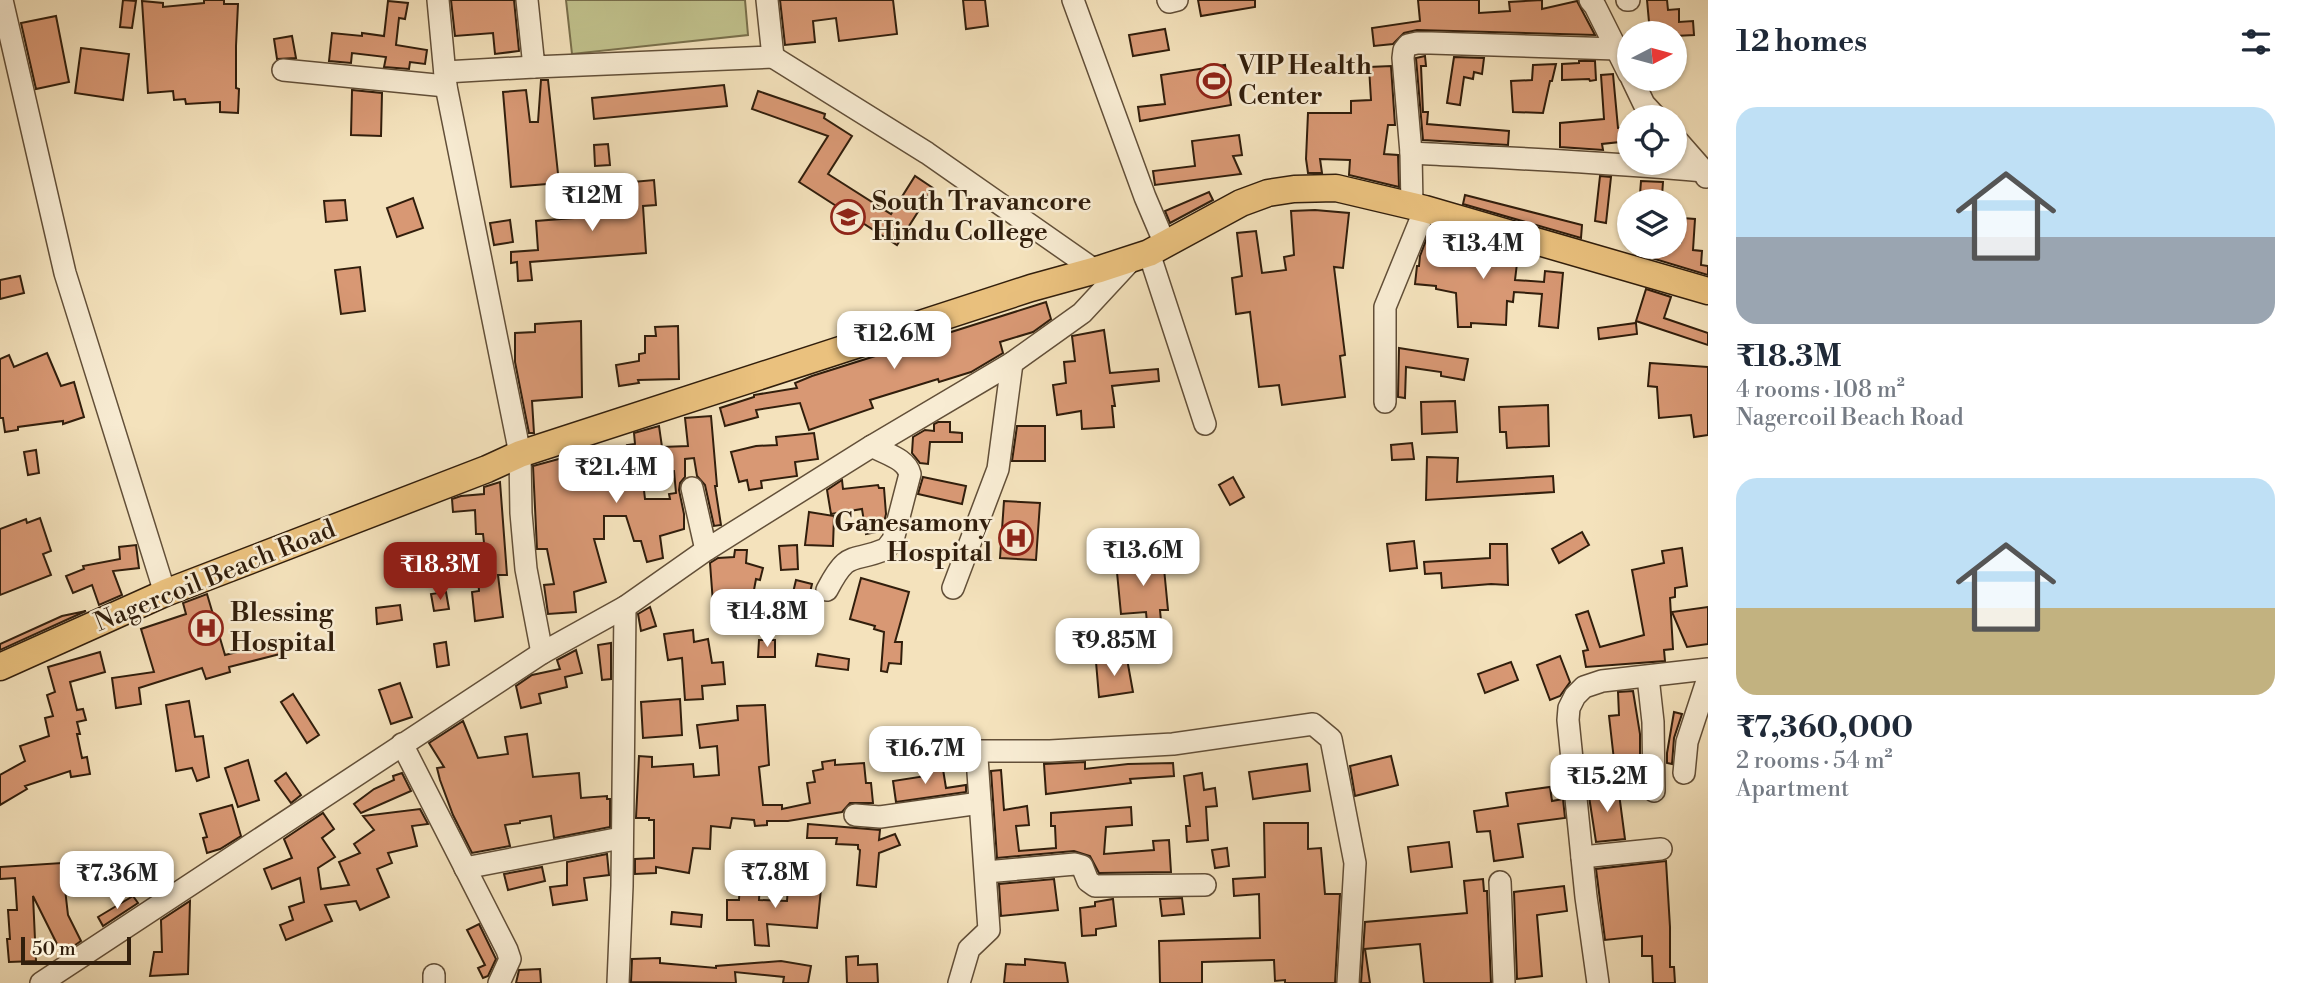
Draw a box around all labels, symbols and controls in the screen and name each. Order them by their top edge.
north arrow [1617,21,1687,91]
map controls [1617,21,1687,259]
text: 12 homes [1736,23,1867,61]
icon: filters [2237,23,2275,61]
place label: VIP Health Center [1237,50,1372,112]
sports icon: VIP Health Center [1195,62,1233,100]
button: locate [1617,105,1687,175]
icon: home [1943,153,2069,279]
pin: ₹12M [551,174,633,233]
text: ₹12M [561,182,623,210]
place label: South Travancore Hindu College [872,186,1092,248]
button: layers [1617,189,1687,259]
school or university icon: South Travancore Hindu College [829,198,867,236]
pin: ₹13.4M [1426,222,1540,281]
text: ₹13.4M [1442,230,1524,258]
pin: ₹12.6M [837,312,951,371]
text: ₹12.6M [853,320,935,348]
text: ₹18.3M [1736,338,1841,376]
text: 4 rooms · 108 m² [1736,376,1905,404]
text: Nagercoil Beach Road [1736,404,1964,432]
pin: ₹21.4M [559,446,673,505]
text: ₹21.4M [575,454,657,482]
place label: Ganesamony Hospital [834,507,993,569]
street label: Nagercoil Beach Road [90,513,340,639]
hospital icon: Ganesamony Hospital [997,519,1035,557]
icon: home [1943,524,2069,650]
pin: ₹13.6M [1086,528,1200,588]
text: ₹13.6M [1103,537,1183,565]
pin: ₹18.3M [383,542,497,602]
text: ₹18.3M [400,551,480,579]
pin: ₹14.8M [710,590,824,649]
place label: Blessing Hospital [230,597,336,659]
text: ₹14.8M [726,598,808,626]
hospital icon: Blessing Hospital [187,609,225,647]
pin: ₹9.85M [1057,618,1171,678]
text: ₹9.85M [1072,627,1156,655]
text: ₹7,360,000 [1736,709,1913,747]
pin: ₹16.7M [868,726,982,786]
text: ₹16.7M [885,735,965,763]
text: 2 rooms · 54 m² [1736,747,1893,775]
pin: ₹15.2M [1550,754,1664,814]
text: ₹15.2M [1566,763,1648,791]
text: Apartment [1736,775,1849,803]
pin: ₹7.8M [726,850,824,910]
pin: ₹7.36M [60,852,174,911]
text: ₹7.8M [741,859,809,887]
text: ₹7.36M [76,860,158,888]
scale bar [21,934,131,966]
text: 50 m [32,937,76,961]

